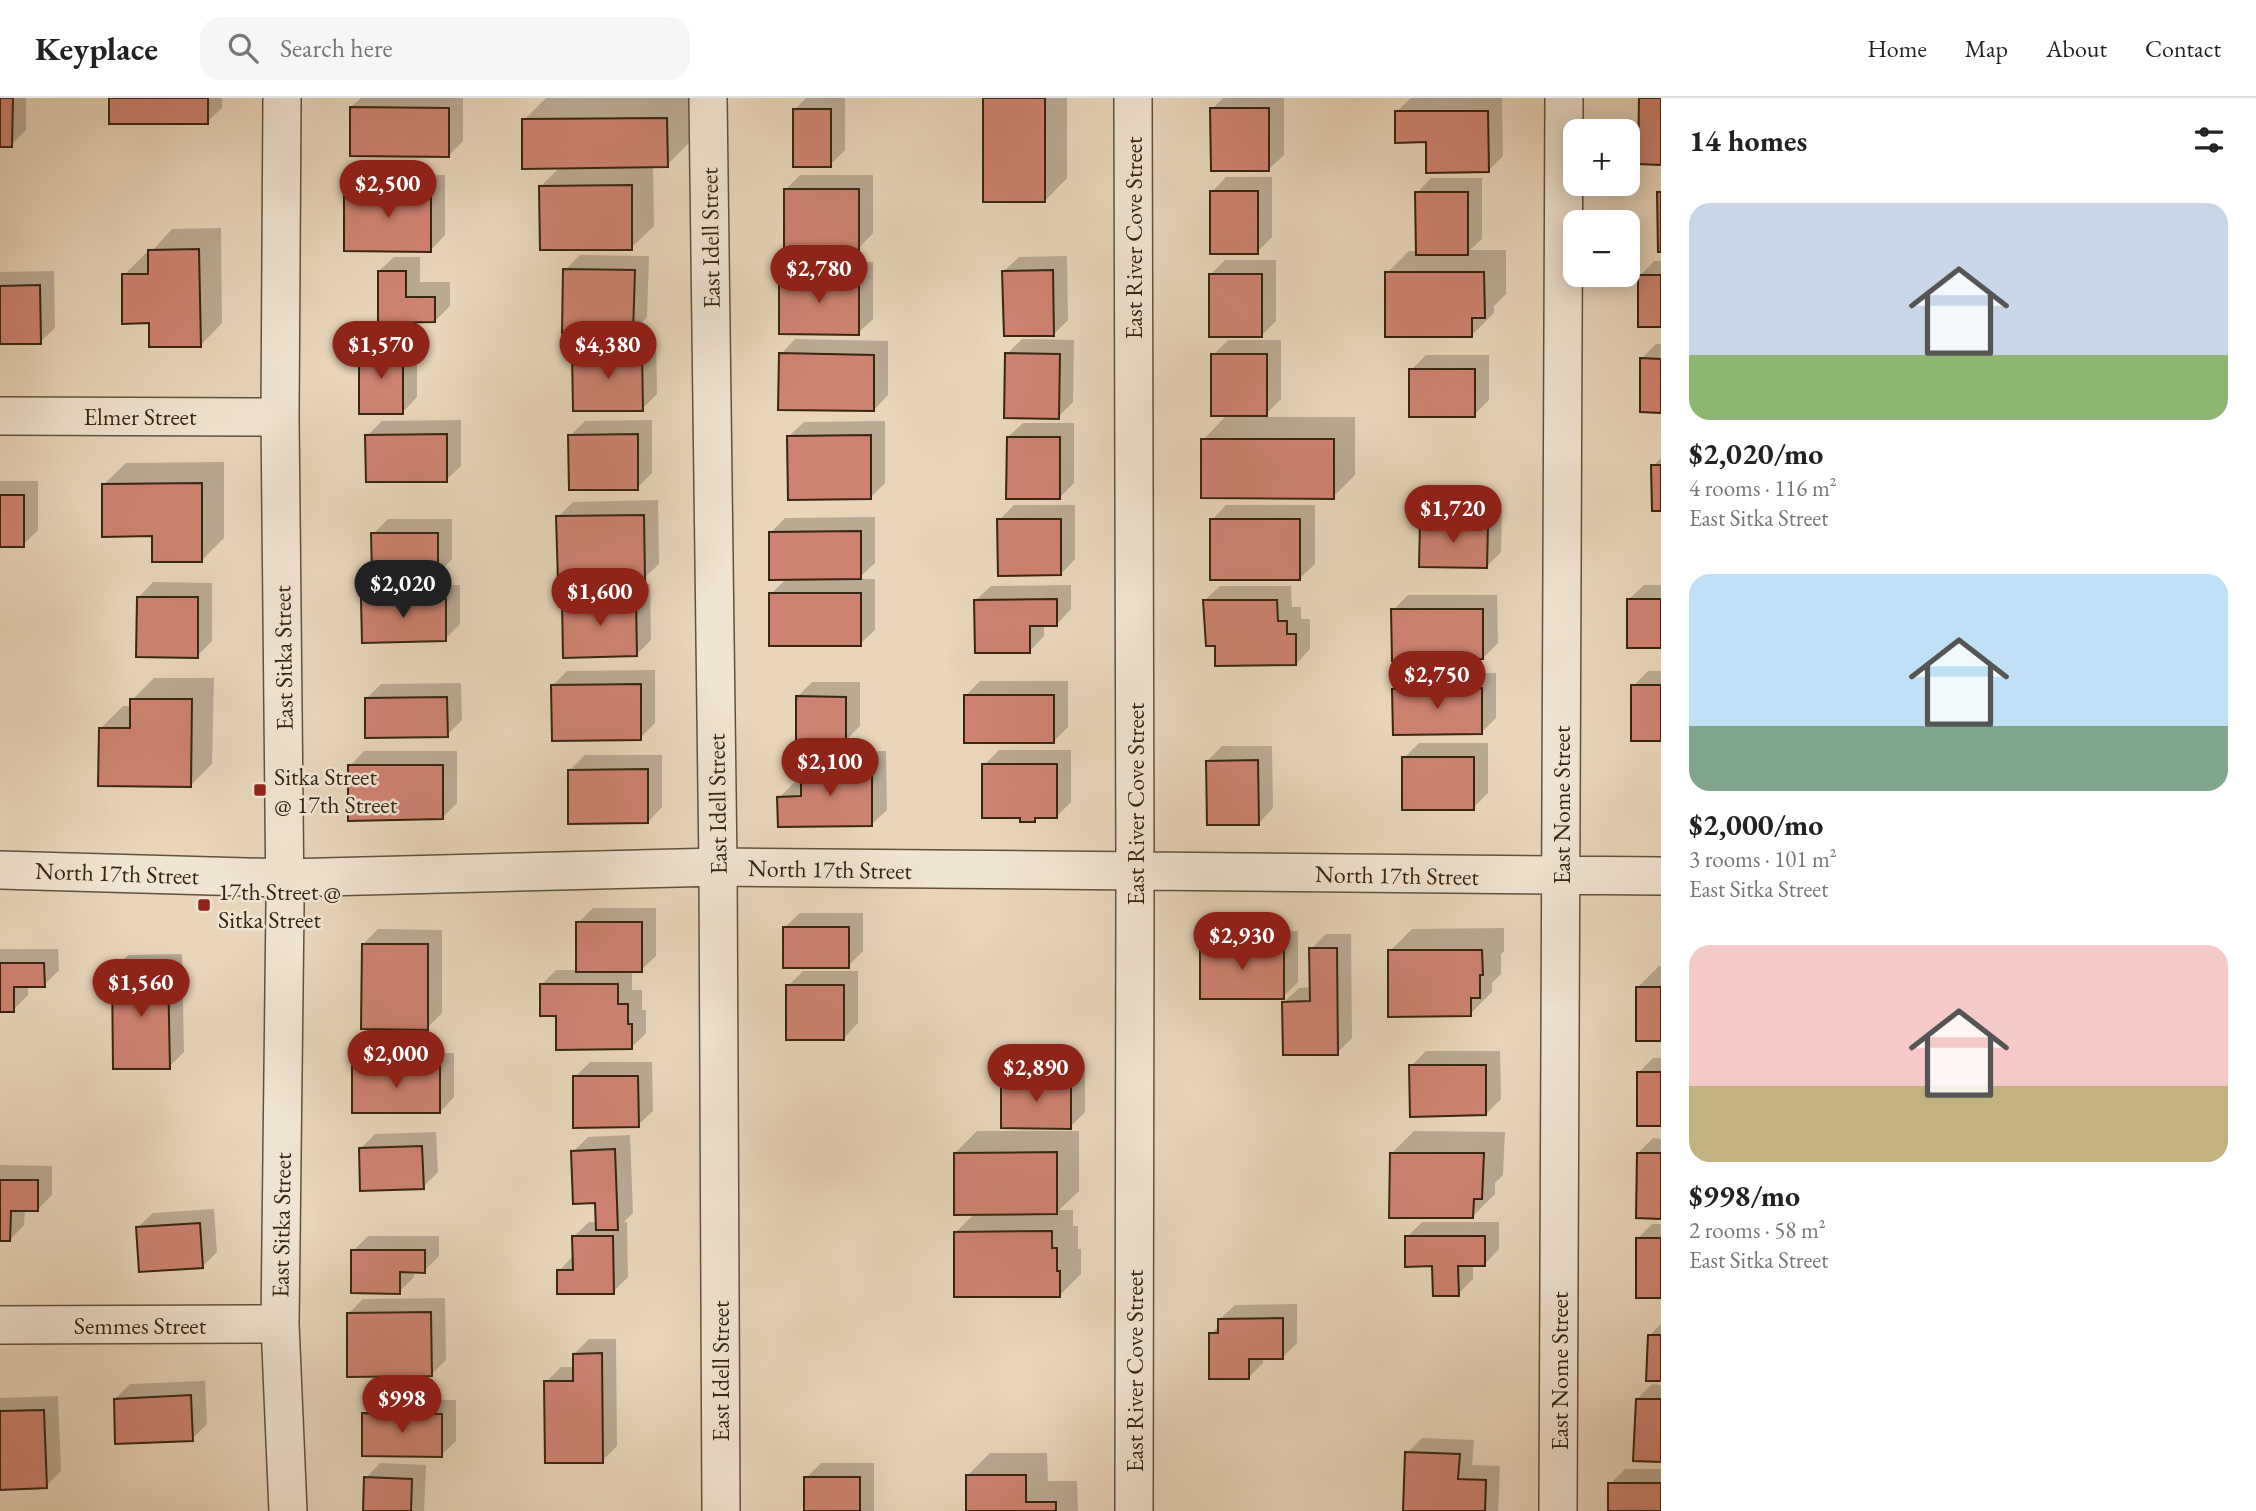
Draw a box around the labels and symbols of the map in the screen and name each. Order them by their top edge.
street label: East River Cove Street [1118,136,1149,340]
pin: $2,500 [331,160,445,220]
street label: East Idell Street [693,167,727,309]
pin: $2,780 [762,246,876,305]
pin: $1,570 [324,322,438,381]
pin: $4,380 [551,322,665,381]
street label: Elmer Street [84,401,197,432]
pin: $1,720 [1396,486,1510,545]
pin: $2,020 [346,560,460,620]
pin: $1,600 [543,568,657,628]
street label: East Sitka Street [266,585,300,731]
pin: $2,750 [1380,652,1494,711]
street label: East River Cove Street [1120,702,1151,906]
street label: East Nome Street [1546,725,1577,885]
street label: East Idell Street [700,733,734,875]
pin: $2,100 [773,738,887,798]
place label: Sitka Street @ 17th Street [274,761,398,820]
marker: Sitka Street @ 17th Street [252,782,268,798]
street label: North 17th Street [748,852,913,886]
street label: North 17th Street [34,855,200,891]
street label: North 17th Street [1315,858,1480,892]
place label: 17th Street @ Sitka Street [218,876,341,935]
marker: 17th Street @ Sitka Street [196,897,212,913]
pin: $2,930 [1185,912,1299,972]
pin: $1,560 [84,960,198,1019]
pin: $2,000 [339,1030,453,1090]
pin: $2,890 [979,1044,1093,1104]
street label: East Sitka Street [264,1152,298,1298]
street label: East River Cove Street [1119,1269,1150,1473]
street label: East Nome Street [1544,1291,1575,1451]
street label: East Idell Street [705,1300,736,1442]
street label: Semmes Street [74,1310,207,1341]
pin: $998 [361,1376,443,1435]

